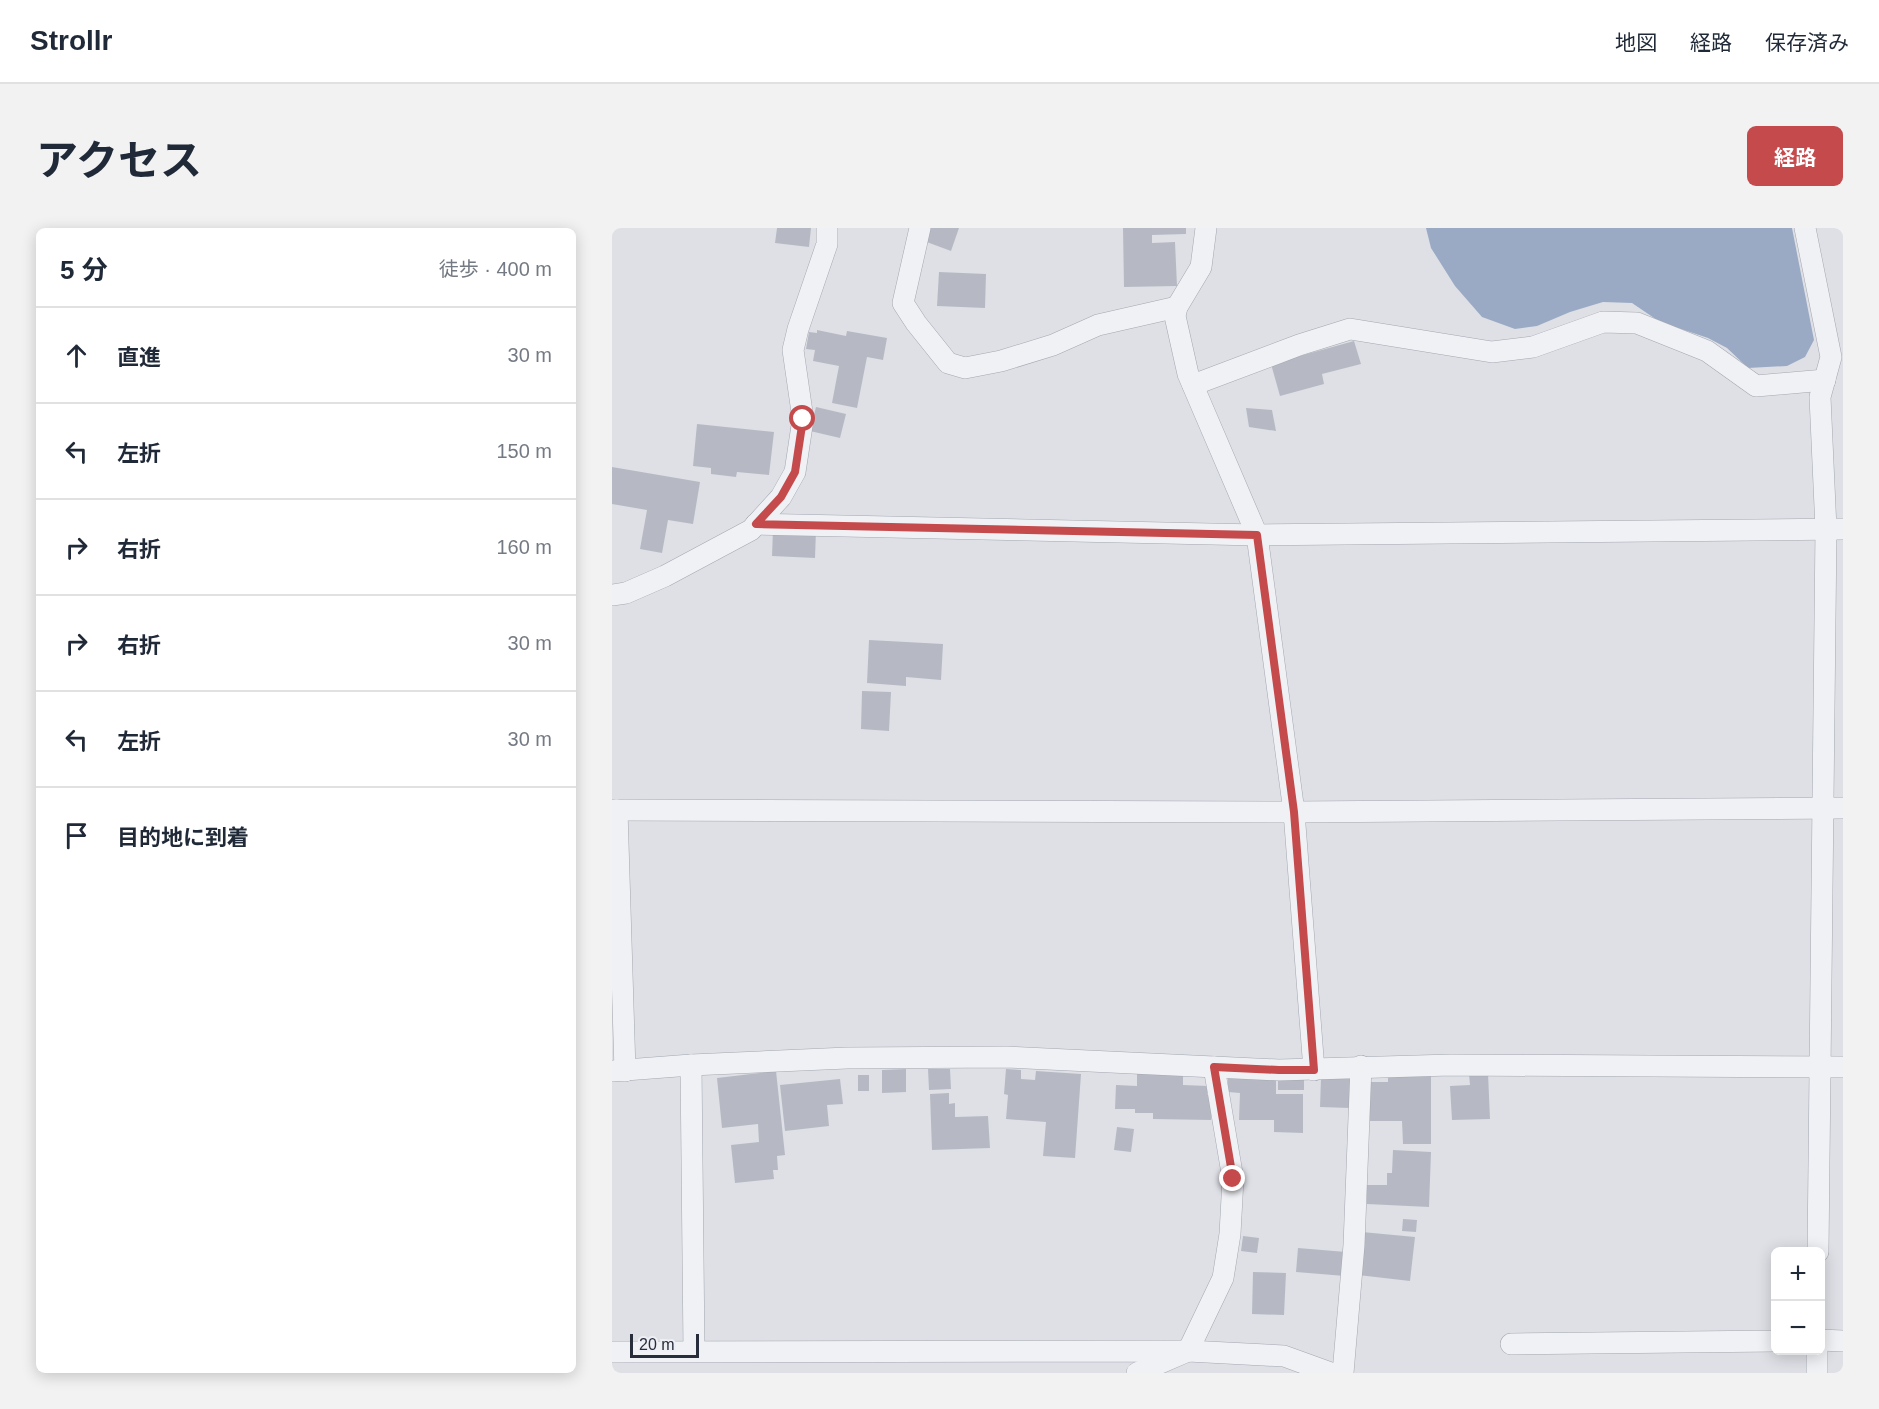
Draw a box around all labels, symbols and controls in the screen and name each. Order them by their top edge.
text: Strollr [30,25,112,56]
text: 地図 [1615,31,1657,54]
text: 経路 [1690,31,1732,54]
text: 保存済み [1765,31,1849,54]
button: 経路 [1747,126,1843,186]
text: アクセス [36,137,202,184]
text: 5 分 [60,255,108,285]
text: 徒歩 · 400 m [439,258,552,280]
icon: ahead [60,339,93,372]
text: 30 m [508,344,552,366]
text: 直進 [117,345,161,370]
route start [789,405,815,431]
icon: left [60,435,93,468]
text: 150 m [496,440,552,462]
text: 左折 [117,441,161,466]
icon: right [60,531,93,564]
text: 160 m [496,536,552,558]
text: 右折 [117,537,161,562]
icon: right [60,627,93,660]
text: 30 m [508,632,552,654]
text: 右折 [117,633,161,658]
icon: left [60,723,93,756]
text: 30 m [508,728,552,750]
text: 左折 [117,729,161,754]
icon: arrive [60,819,93,852]
text: 目的地に到着 [117,825,249,850]
route end [1219,1165,1245,1191]
map controls [1771,1247,1825,1355]
button: + [1771,1247,1825,1301]
button: − [1771,1301,1825,1355]
scale bar [630,1331,699,1358]
text: 20 m [639,1336,675,1353]

